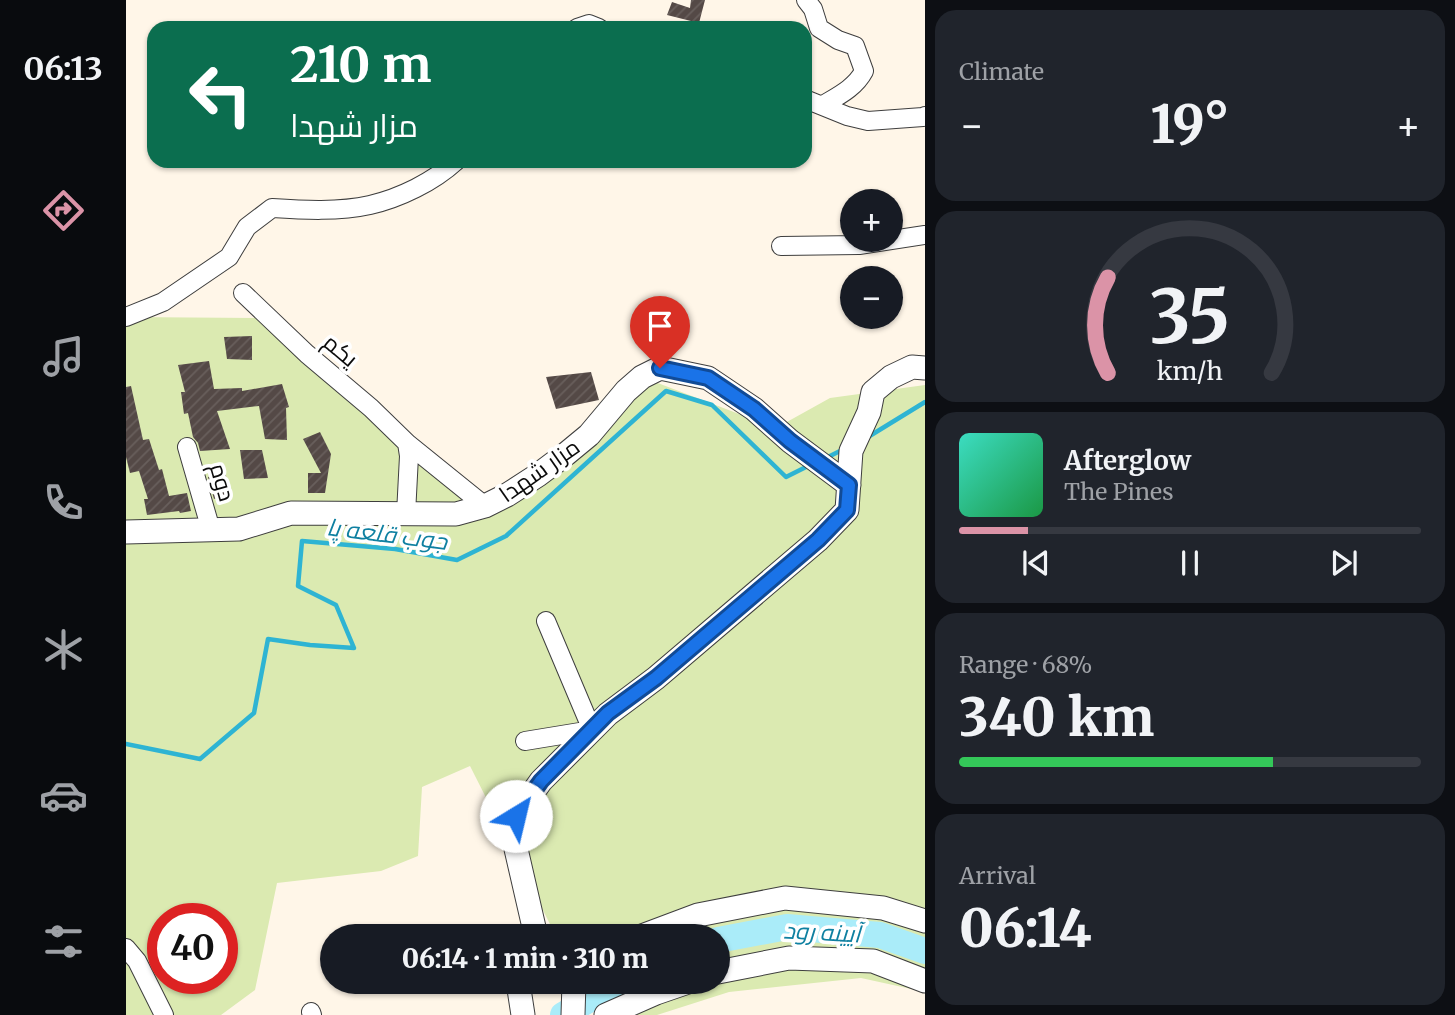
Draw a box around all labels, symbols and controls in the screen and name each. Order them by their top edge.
text: 210 m [290,34,431,95]
text: 06:13 [23,49,103,89]
icon: left [175,49,266,140]
text: Climate [959,57,1044,86]
text: 19° [1151,92,1229,157]
text: − [959,102,984,149]
text: + [1396,102,1421,149]
text: مزار شهدا [290,106,418,146]
icon: directions [39,186,88,235]
map controls [840,189,903,329]
button: + [840,189,903,252]
button: − [840,266,903,329]
text: 35 [1150,271,1230,363]
pin [630,296,690,368]
icon: arrive [641,307,679,345]
street label: یکم [316,327,364,374]
icon: music [39,332,88,381]
text: km/h [1157,354,1223,386]
street label: مزار شهدا [493,432,585,508]
text: Afterglow [1064,444,1191,477]
street label: دوم [202,460,242,505]
text: The Pines [1064,477,1174,506]
icon: phone [39,478,88,527]
water label: جوب قلعه پا [325,511,451,558]
icon: previous [1017,544,1055,582]
icon: pause [1171,544,1209,582]
icon: next [1325,544,1363,582]
icon: climate [39,625,88,674]
text: Range · 68% [959,650,1092,679]
text: 340 km [959,685,1154,750]
icon: car [39,771,88,820]
position arrow [479,779,553,853]
text: Arrival [959,861,1036,890]
text: 06:14 [959,896,1092,961]
speed limit sign: 40 [147,903,238,994]
water label: آیینه رود [783,915,867,950]
icon: filters [39,917,88,966]
text: 06:14 · 1 min · 310 m [402,942,648,975]

